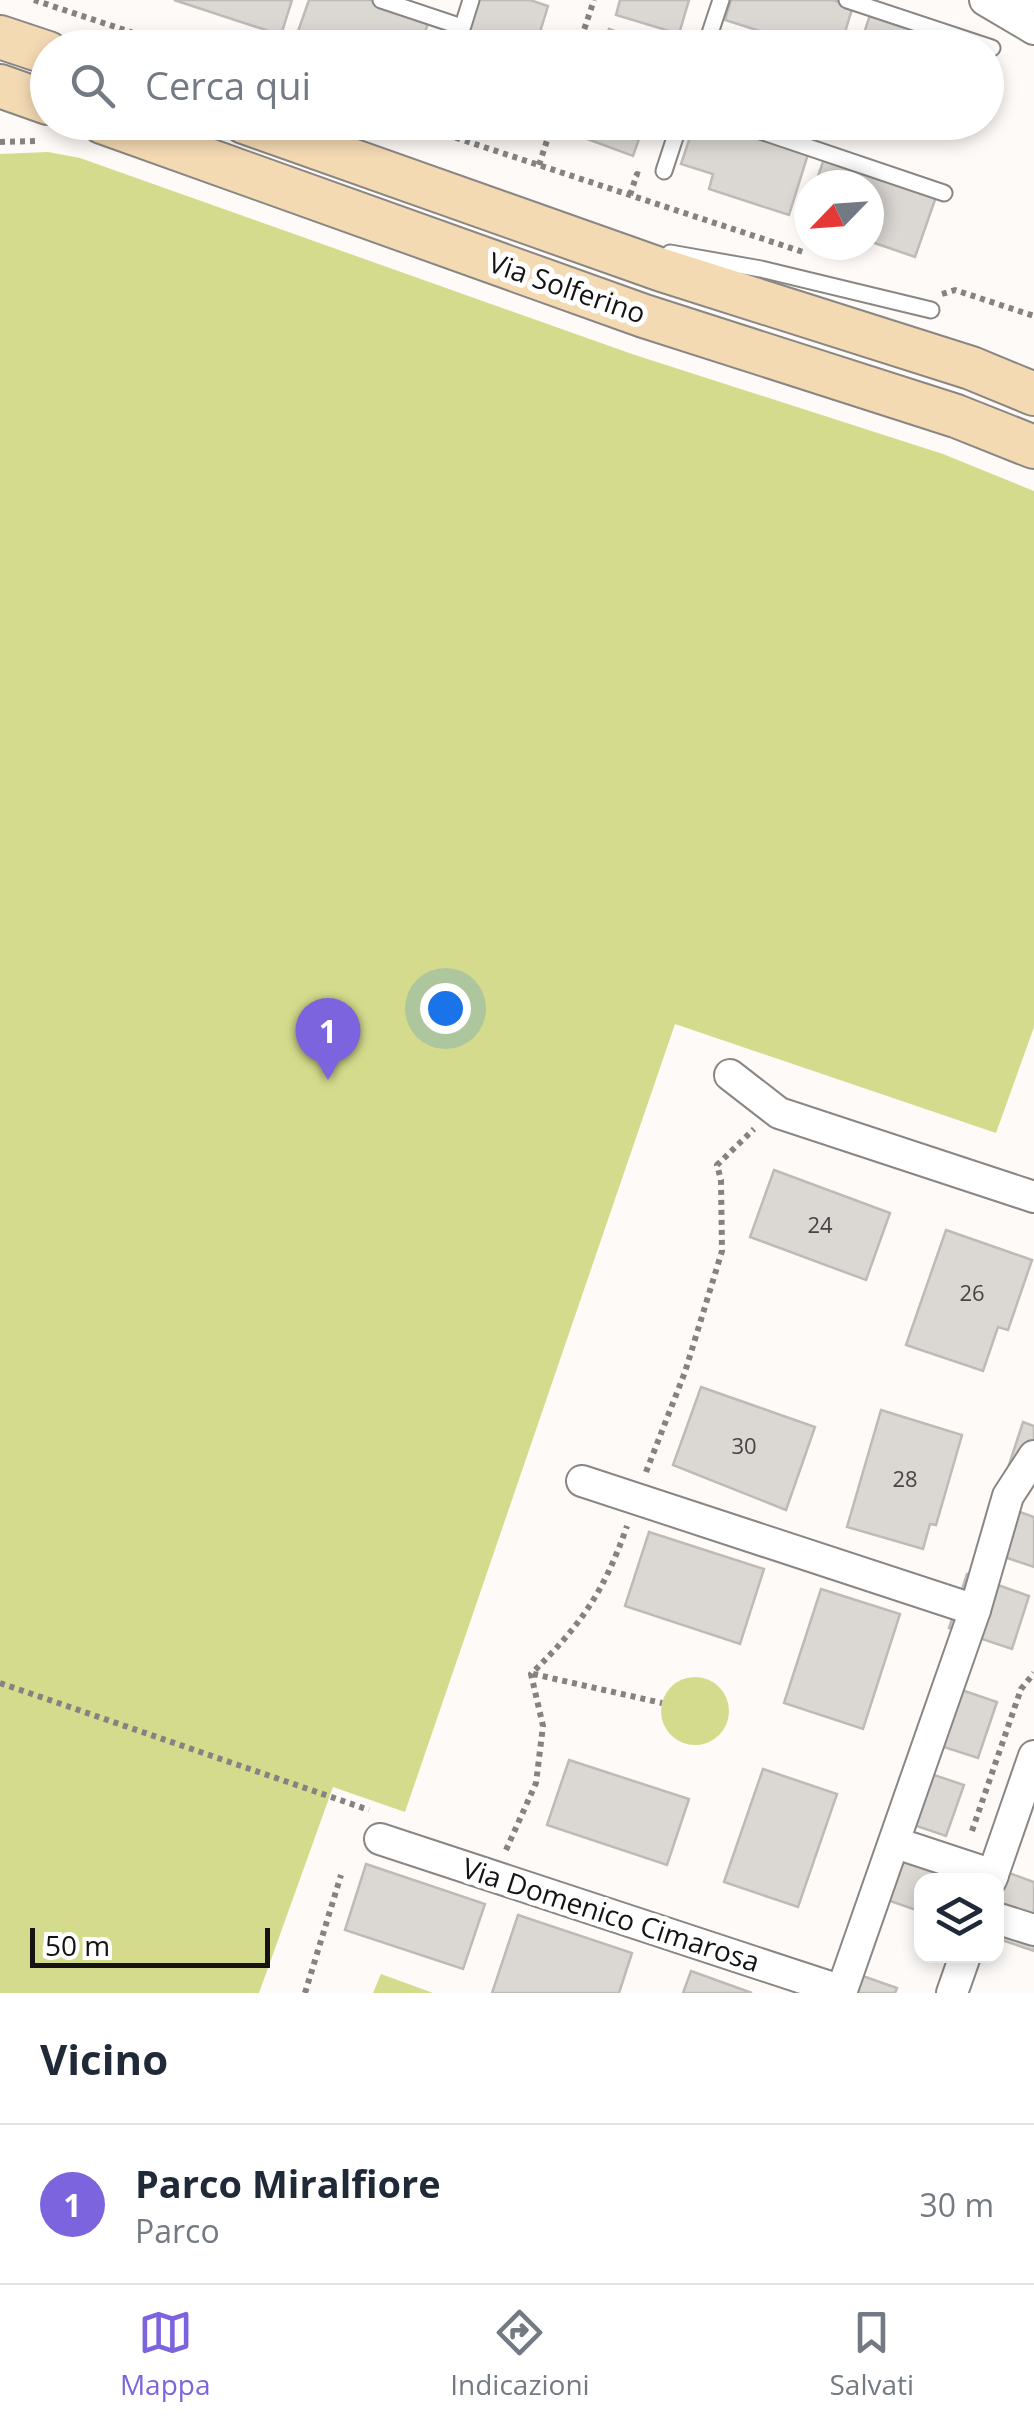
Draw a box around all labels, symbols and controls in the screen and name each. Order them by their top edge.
search box [30,30,1004,140]
icon: search [65,58,120,113]
text: Cerca qui [145,59,311,111]
north arrow [794,170,884,260]
street label: Via Solferino [484,242,651,332]
your location [420,983,471,1034]
pin: 1 [296,998,360,1080]
house number: 24 [807,1209,833,1239]
house number: 26 [959,1277,985,1307]
house number: 30 [731,1430,757,1460]
house number: 28 [892,1463,918,1493]
street label: Via Domenico Cimarosa [458,1848,765,1980]
map controls [914,1873,1004,1963]
button: layers [914,1873,1004,1963]
scale bar [30,1923,270,1968]
text: 50 m [45,1926,110,1964]
text: Vicino [40,2030,168,2087]
text: Parco Miralfiore [135,2157,441,2209]
text: 1 [63,2183,82,2226]
text: 30 m [919,2183,994,2226]
text: Parco [135,2209,220,2252]
tab: Mappa [120,2305,210,2403]
tab: Indicazioni [450,2305,590,2403]
tab: Salvati [830,2305,914,2403]

